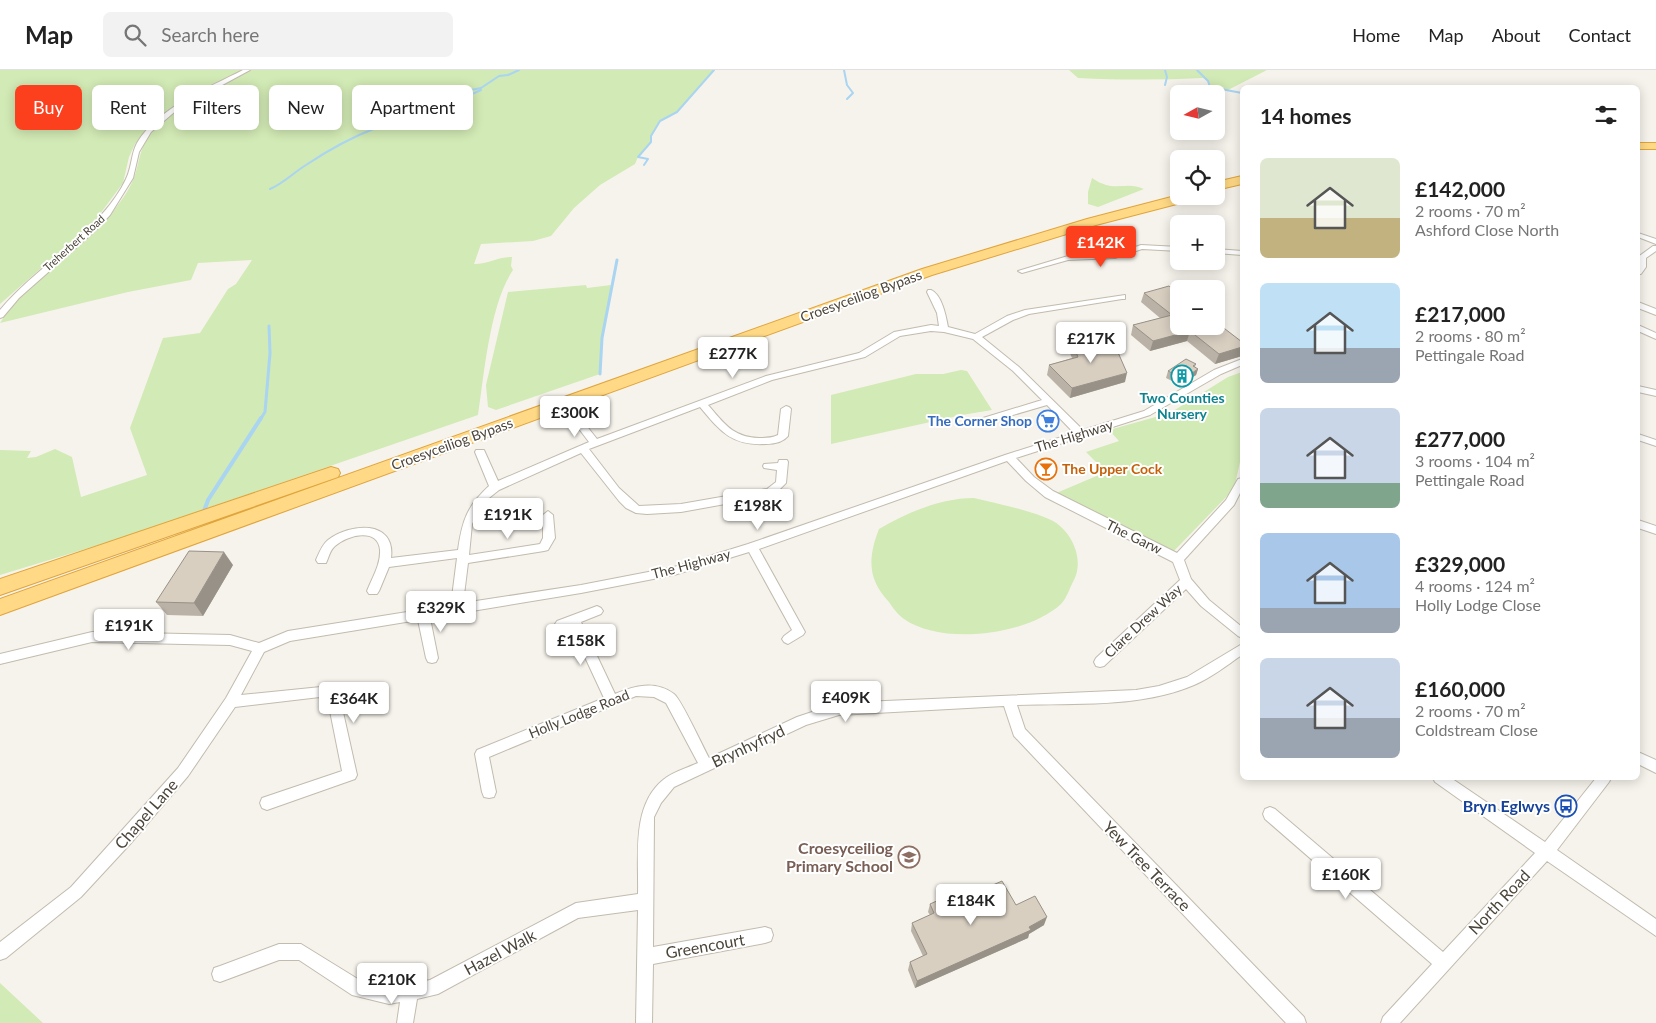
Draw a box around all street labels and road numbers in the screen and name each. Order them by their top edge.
street label: Treherbert Road [40,212,107,274]
street label: Croesyceiliog Bypass [798,266,924,325]
street label: Croesyceiliog Bypass [389,414,515,473]
street label: The Highway [1033,415,1116,455]
street label: The Garw [1103,516,1165,557]
street label: The Highway [650,545,733,582]
street label: Clare Drew Way [1100,580,1186,661]
street label: Holly Lodge Road [526,686,632,741]
street label: Brynhyfryd [708,720,787,771]
street label: Chapel Lane [110,775,181,853]
street label: Yew Tree Terrace [1100,817,1195,915]
street label: North Road [1464,866,1533,938]
street label: Hazel Walk [461,924,540,978]
street label: Greencourt [664,929,746,962]

